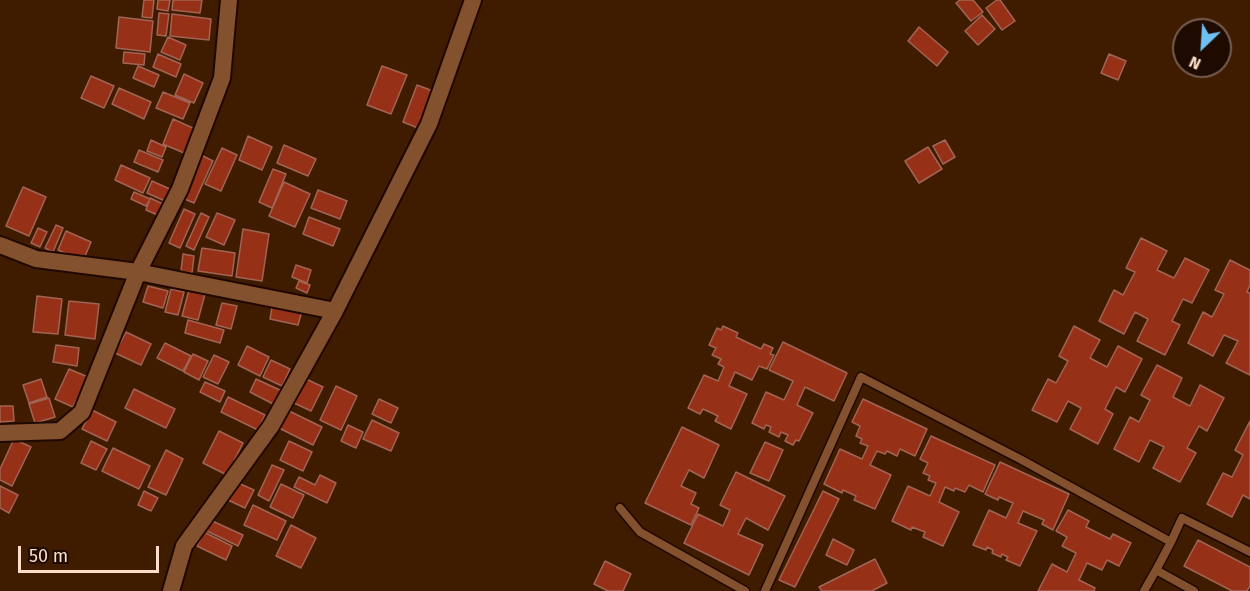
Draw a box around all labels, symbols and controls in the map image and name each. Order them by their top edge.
north arrow [1172,18,1232,78]
text: N [1186,52,1204,74]
scale bar [21,534,162,572]
text: 50 m [29,545,68,567]

